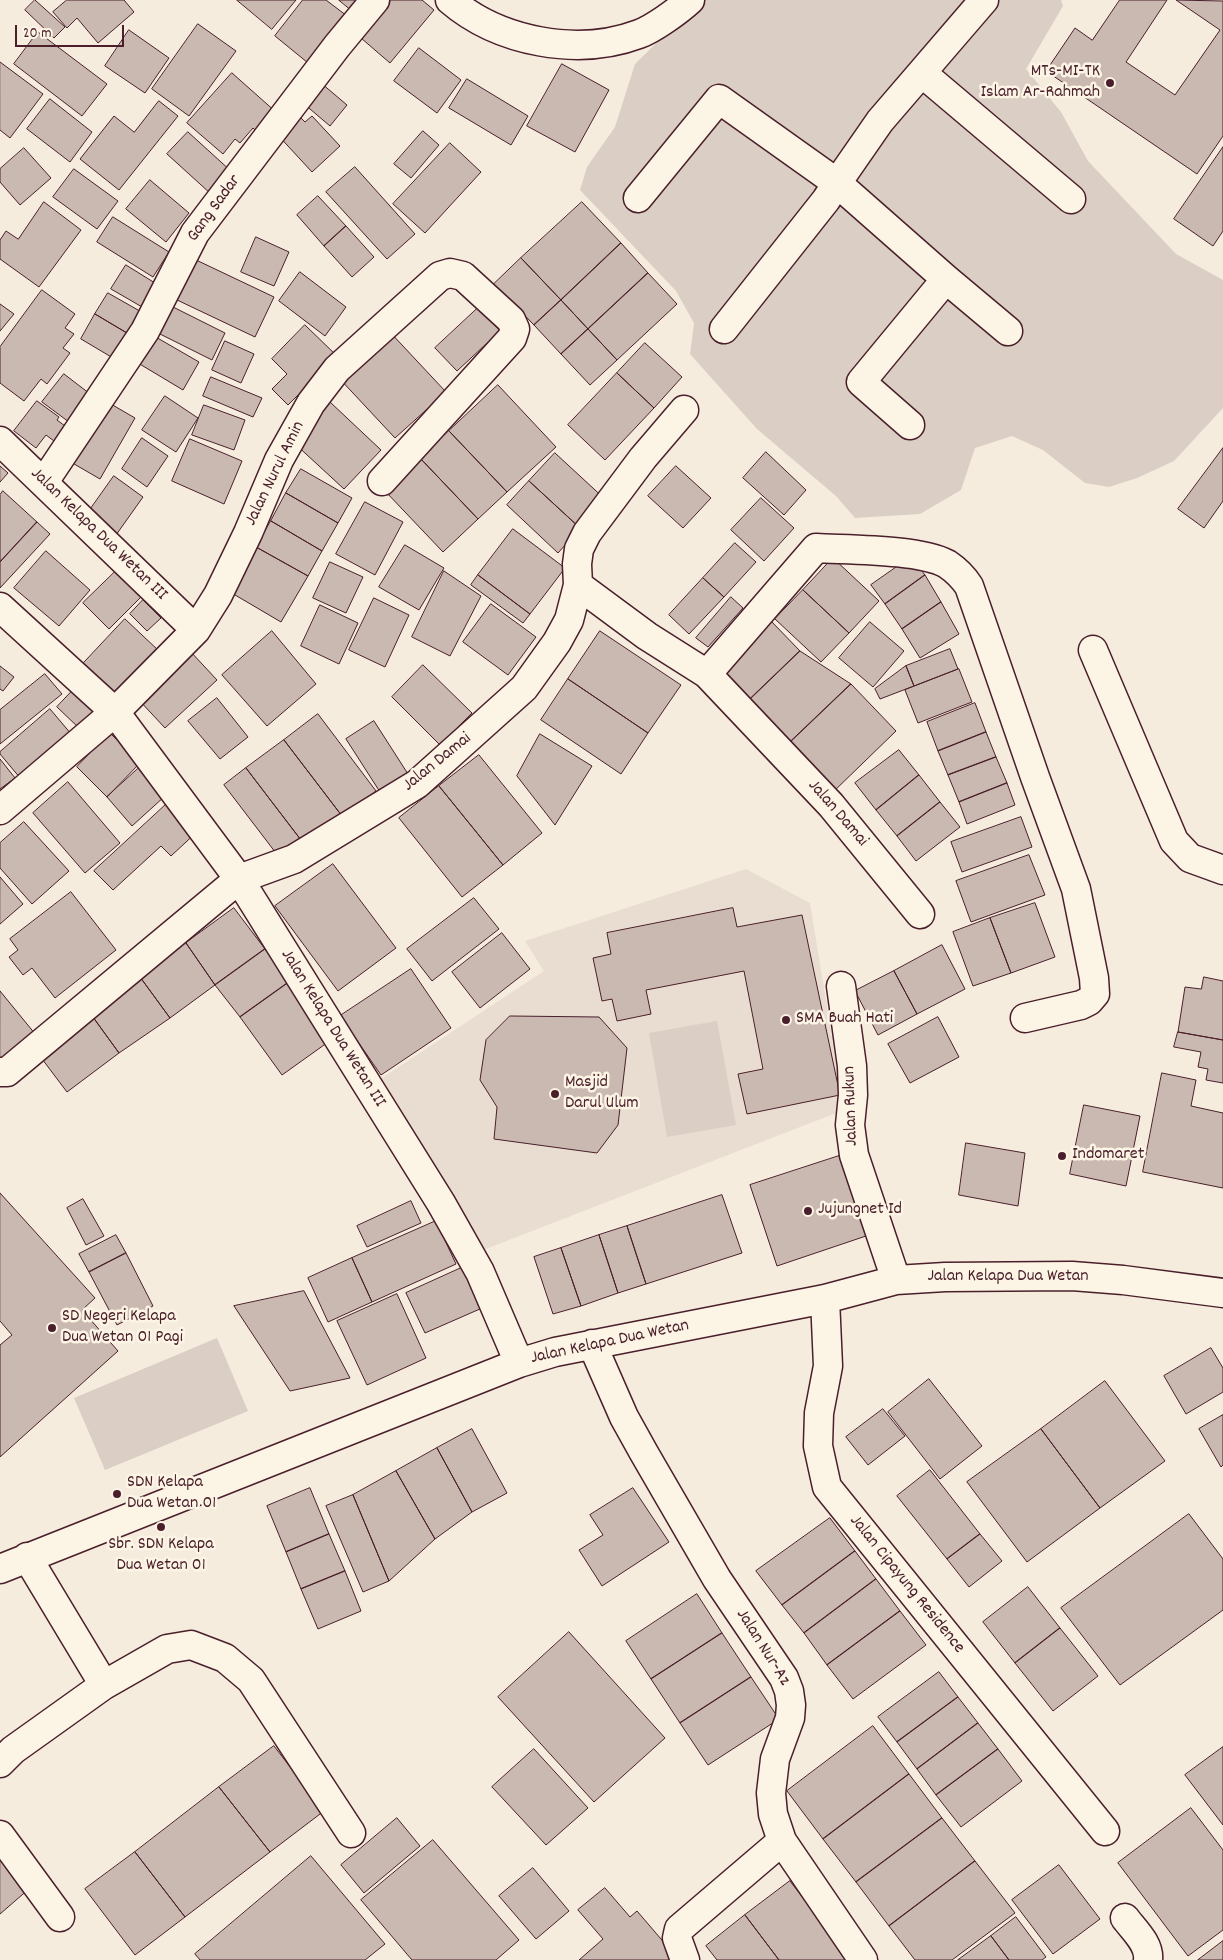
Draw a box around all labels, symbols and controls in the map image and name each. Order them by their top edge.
scale bar [18,15,126,47]
text: 20 m [23,23,51,45]
place label: MTs-MI-TK Islam Ar-Rahmah [980,62,1100,104]
marker: MTs-MI-TK Islam Ar-Rahmah [1104,77,1116,89]
street label: Gang Sadar [183,171,247,247]
street label: Jalan Nurul Amin [241,418,311,530]
street label: Jalan Kelapa Dua Wetan III [25,464,171,606]
street label: Jalan Damai [399,729,477,797]
street label: Jalan Damai [802,776,872,852]
street label: Jalan Kelapa Dua Wetan III [275,946,389,1112]
place label: SMA Buah Hati [796,1009,893,1031]
marker: SMA Buah Hati [780,1014,792,1026]
street label: Jalan Rukun [840,1066,864,1146]
place label: Masjid Darul Ulum [565,1073,639,1116]
marker: Masjid Darul Ulum [549,1088,561,1100]
place label: Indomaret [1072,1145,1144,1167]
marker: Indomaret [1056,1150,1068,1162]
place label: Jujungnet Id [818,1200,902,1222]
marker: Jujungnet Id [802,1205,814,1217]
street label: Jalan Kelapa Dua Wetan [927,1267,1089,1289]
place label: SD Negeri Kelapa Dua Wetan 01 Pagi [62,1307,183,1350]
street label: Jalan Kelapa Dua Wetan [529,1316,691,1370]
marker: SD Negeri Kelapa Dua Wetan 01 Pagi [46,1322,58,1334]
place label: SDN Kelapa Dua Wetan 01 [127,1473,216,1516]
marker: SDN Kelapa Dua Wetan 01 [111,1488,123,1500]
street label: Jalan Cipayung Residence [844,1511,968,1659]
marker: Sbr. SDN Kelapa Dua Wetan 01 [155,1521,167,1533]
place label: Sbr. SDN Kelapa Dua Wetan 01 [108,1535,214,1578]
street label: Jalan Nur-Az [730,1606,794,1690]

